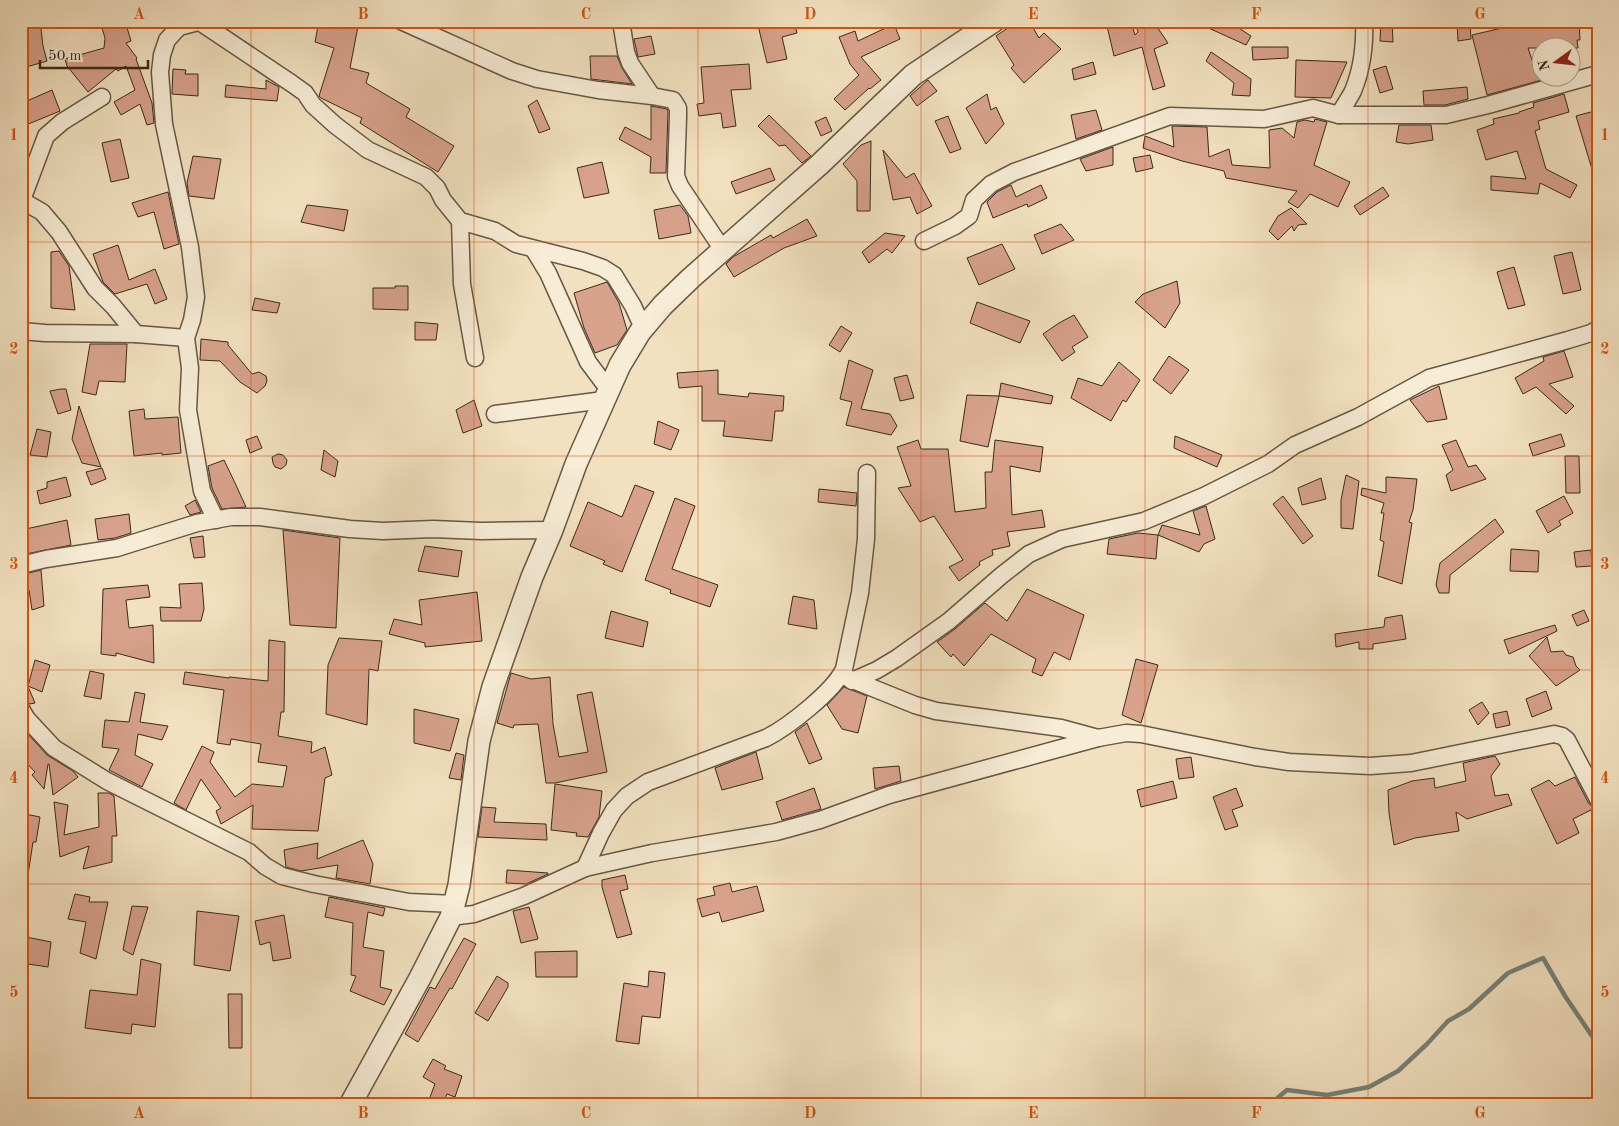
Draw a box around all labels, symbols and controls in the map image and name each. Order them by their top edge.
text: A [133,7,145,23]
text: B [357,7,369,23]
text: C [581,7,591,23]
text: D [804,7,816,23]
text: E [1027,7,1039,23]
text: F [1251,7,1262,23]
text: G [1474,7,1486,23]
scale bar [40,38,148,70]
north arrow [1532,38,1582,88]
text: 50 m [48,49,82,64]
text: N [1536,58,1553,72]
text: 1 [9,128,19,144]
text: 1 [1600,128,1610,144]
text: 2 [9,342,19,358]
text: 2 [1600,342,1610,358]
text: 3 [9,557,19,573]
text: 3 [1600,557,1610,573]
text: 4 [9,771,19,787]
text: 4 [1600,771,1610,787]
text: 5 [9,985,19,1001]
text: 5 [1600,985,1610,1001]
text: A [133,1106,145,1122]
text: B [357,1106,369,1122]
text: C [581,1106,591,1122]
text: D [804,1106,816,1122]
text: E [1027,1106,1039,1122]
text: F [1251,1106,1262,1122]
text: G [1474,1106,1486,1122]

